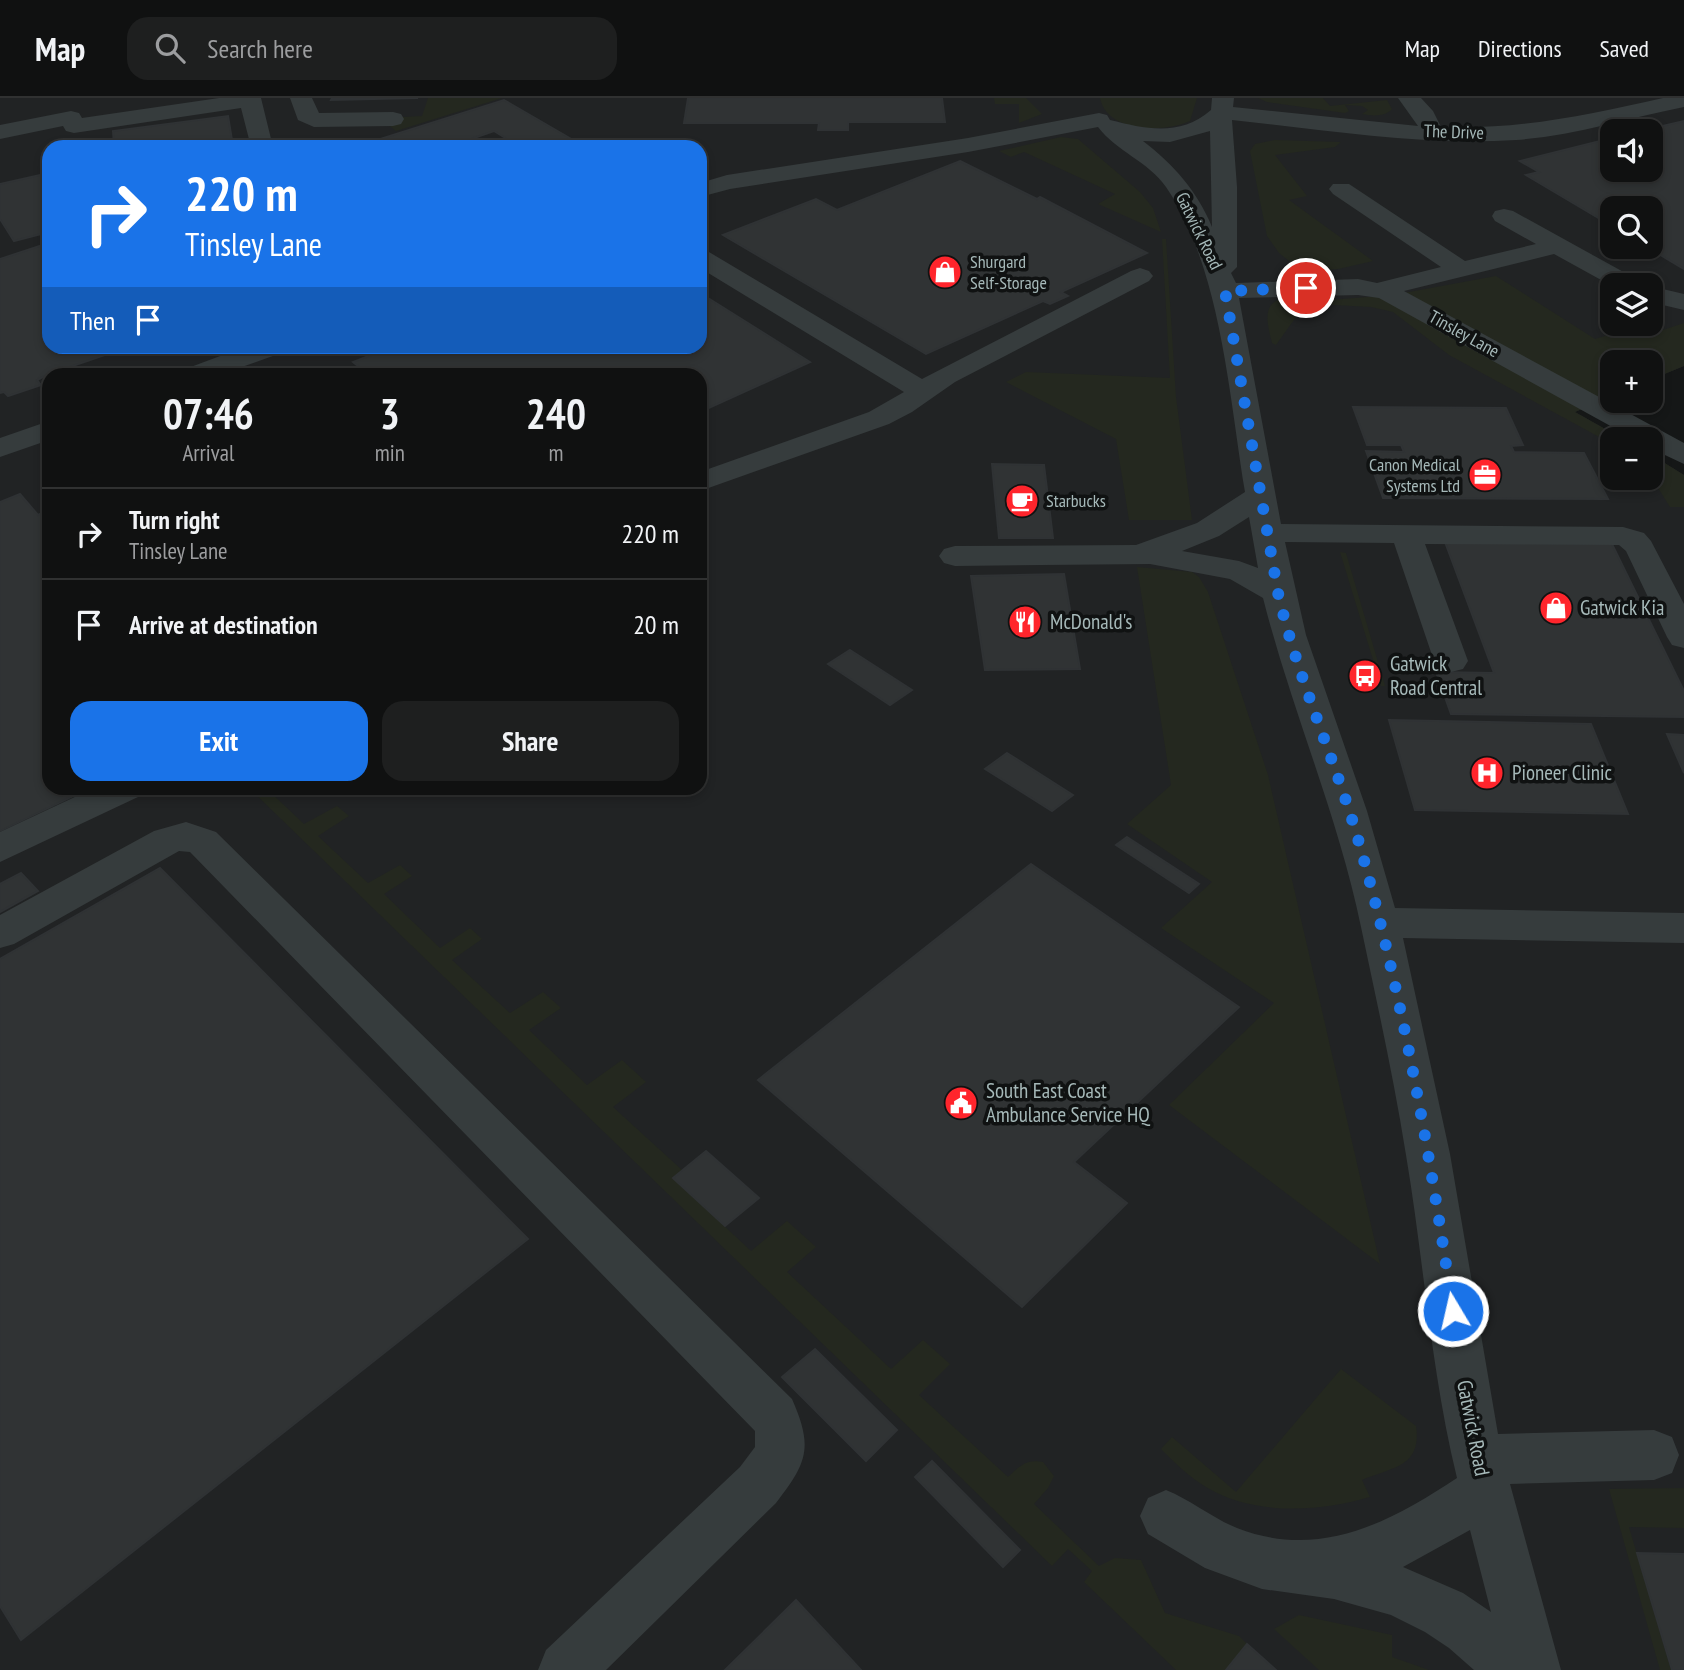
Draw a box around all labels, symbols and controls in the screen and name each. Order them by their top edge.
search box [127,17,617,80]
text: Map [35,27,85,70]
icon: search [151,29,189,67]
text: Search here [207,32,313,65]
text: Map [1405,33,1440,64]
text: Directions [1478,33,1562,64]
text: Saved [1600,33,1649,64]
street label: The Drive [1424,119,1484,144]
map controls [1600,119,1663,490]
button: sound [1600,119,1663,182]
text: 220 m [185,161,298,225]
icon: right [70,168,161,259]
street label: Gatwick Road [1171,188,1228,273]
button: search [1600,196,1663,259]
text: Tinsley Lane [185,223,322,265]
place label: Shurgard Self-Storage [970,250,1047,294]
shop icon: Shurgard Self-Storage [926,253,964,291]
pin [1276,258,1336,318]
icon: arrive [1287,269,1325,307]
button: layers [1600,273,1663,336]
icon: arrive [129,301,167,339]
text: Then [70,304,115,337]
street label: Tinsley Lane [1425,305,1504,362]
button: + [1600,350,1663,413]
text: 07:46 [163,386,254,441]
text: 3 [380,386,400,441]
text: 240 [526,386,586,441]
button: − [1600,427,1663,490]
text: Arrival [182,438,234,467]
text: min [375,438,405,467]
text: m [548,438,563,467]
place label: Canon Medical Systems Ltd [1369,453,1461,497]
office icon: Canon Medical Systems Ltd [1466,456,1504,494]
cafe icon: Starbucks [1003,482,1041,520]
place label: Starbucks [1046,489,1106,512]
text: Turn right [129,503,220,536]
icon: right [70,515,108,553]
text: 220 m [621,517,679,550]
text: Tinsley Lane [129,536,228,565]
shop icon: Gatwick Kia [1537,589,1575,627]
place label: Gatwick Kia [1580,594,1664,621]
restaurant icon: McDonald's [1006,603,1044,641]
icon: arrive [70,606,108,644]
text: Arrive at destination [129,608,318,641]
text: 20 m [633,608,679,641]
place label: McDonald's [1050,608,1132,635]
place label: Gatwick Road Central [1390,650,1482,701]
bus stop icon: Gatwick Road Central [1346,657,1384,695]
button: Exit [70,701,368,781]
button: Share [382,701,679,781]
hospital icon: Pioneer Clinic [1468,754,1506,792]
place label: Pioneer Clinic [1512,759,1613,786]
place label: South East Coast Ambulance Service HQ [986,1077,1150,1128]
public building icon: South East Coast Ambulance Service HQ [942,1084,980,1122]
position arrow [1416,1274,1490,1348]
street label: Gatwick Road [1451,1378,1496,1478]

